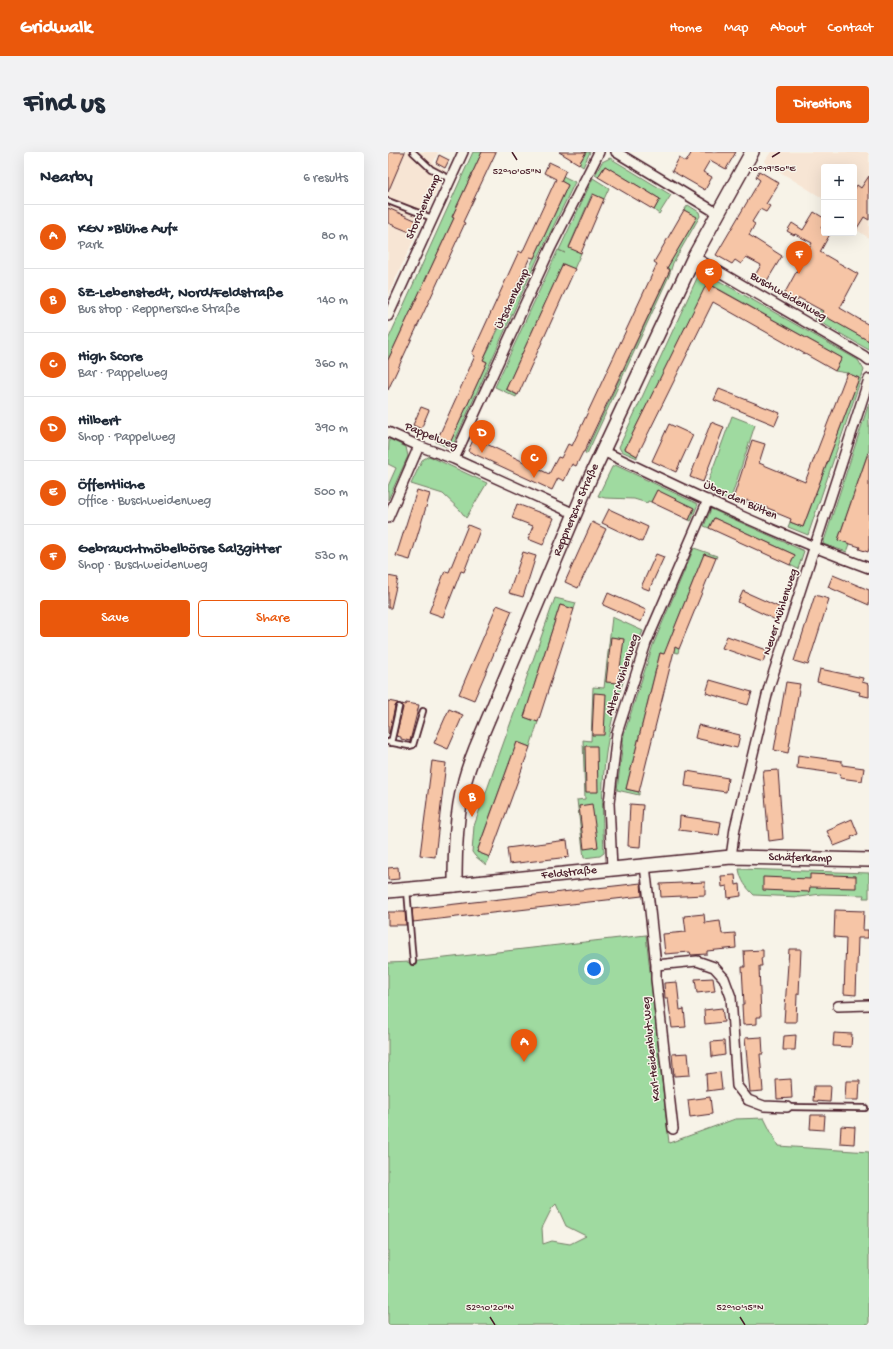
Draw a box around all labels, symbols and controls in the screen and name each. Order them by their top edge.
text: Gridwalk [20,17,92,40]
text: Home [670,20,702,37]
text: Map [724,20,748,37]
text: About [770,20,806,37]
text: Contact [828,20,873,37]
button: Directions [776,86,869,123]
text: Find us [24,88,104,121]
text: 10°19'50"E [747,163,796,175]
map controls [821,164,857,236]
button: + [821,164,857,200]
text: 52°10'05"N [493,166,542,178]
text: Nearby [40,168,93,188]
text: 6 results [303,171,348,186]
street label: Storchenkamp [403,172,445,242]
button: − [821,200,857,236]
text: KGV »Blühe Auf« [78,220,178,238]
text: A [49,229,57,244]
text: 80 m [321,229,348,244]
text: Park [78,238,103,253]
pin: F [786,241,812,274]
pin: E [696,259,722,292]
street label: Ütschenkamp [493,266,533,331]
street label: Buschweidenweg [746,269,829,325]
text: SZ-Lebenstedt, Nord/Feldstraße [78,284,283,302]
text: B [50,293,56,308]
text: 140 m [317,293,348,308]
text: Bus stop · Reppnersche Straße [78,302,240,317]
text: High Score [78,348,143,366]
text: C [49,357,57,372]
text: 360 m [315,357,348,372]
text: Bar · Pappelweg [78,366,168,381]
text: Hilbert [78,412,120,430]
street label: Pappelweg [401,420,460,454]
pin: D [469,420,495,453]
text: D [49,421,57,436]
text: 390 m [315,421,348,436]
text: Shop · Pappelweg [78,430,175,445]
pin: C [521,445,547,478]
street label: Reppnersche Straße [551,461,603,558]
text: Öffentliche [78,476,145,494]
street label: Über den Bülten [701,478,779,524]
text: E [49,485,57,500]
text: 500 m [314,485,348,500]
text: Office · Buschweidenweg [78,494,211,509]
text: Gebrauchtmöbelbörse Salzgitter [78,540,281,558]
text: F [50,549,56,564]
text: 530 m [315,549,348,564]
text: Shop · Buschweidenweg [78,558,208,573]
street label: Neuer Mühlenweg [760,567,802,657]
button: Save [40,600,190,637]
button: Share [198,600,348,637]
street label: Alter Mühlenweg [603,632,643,718]
pin: B [459,784,485,817]
street label: Schäferkamp [768,851,832,866]
street label: Feldstraße [540,864,598,883]
your location [584,959,604,979]
street label: Karl-Heidenblut-Weg [640,996,664,1102]
pin: A [511,1029,537,1062]
text: 52°10'20"N [466,1302,515,1314]
text: 52°10'15"N [717,1302,764,1314]

